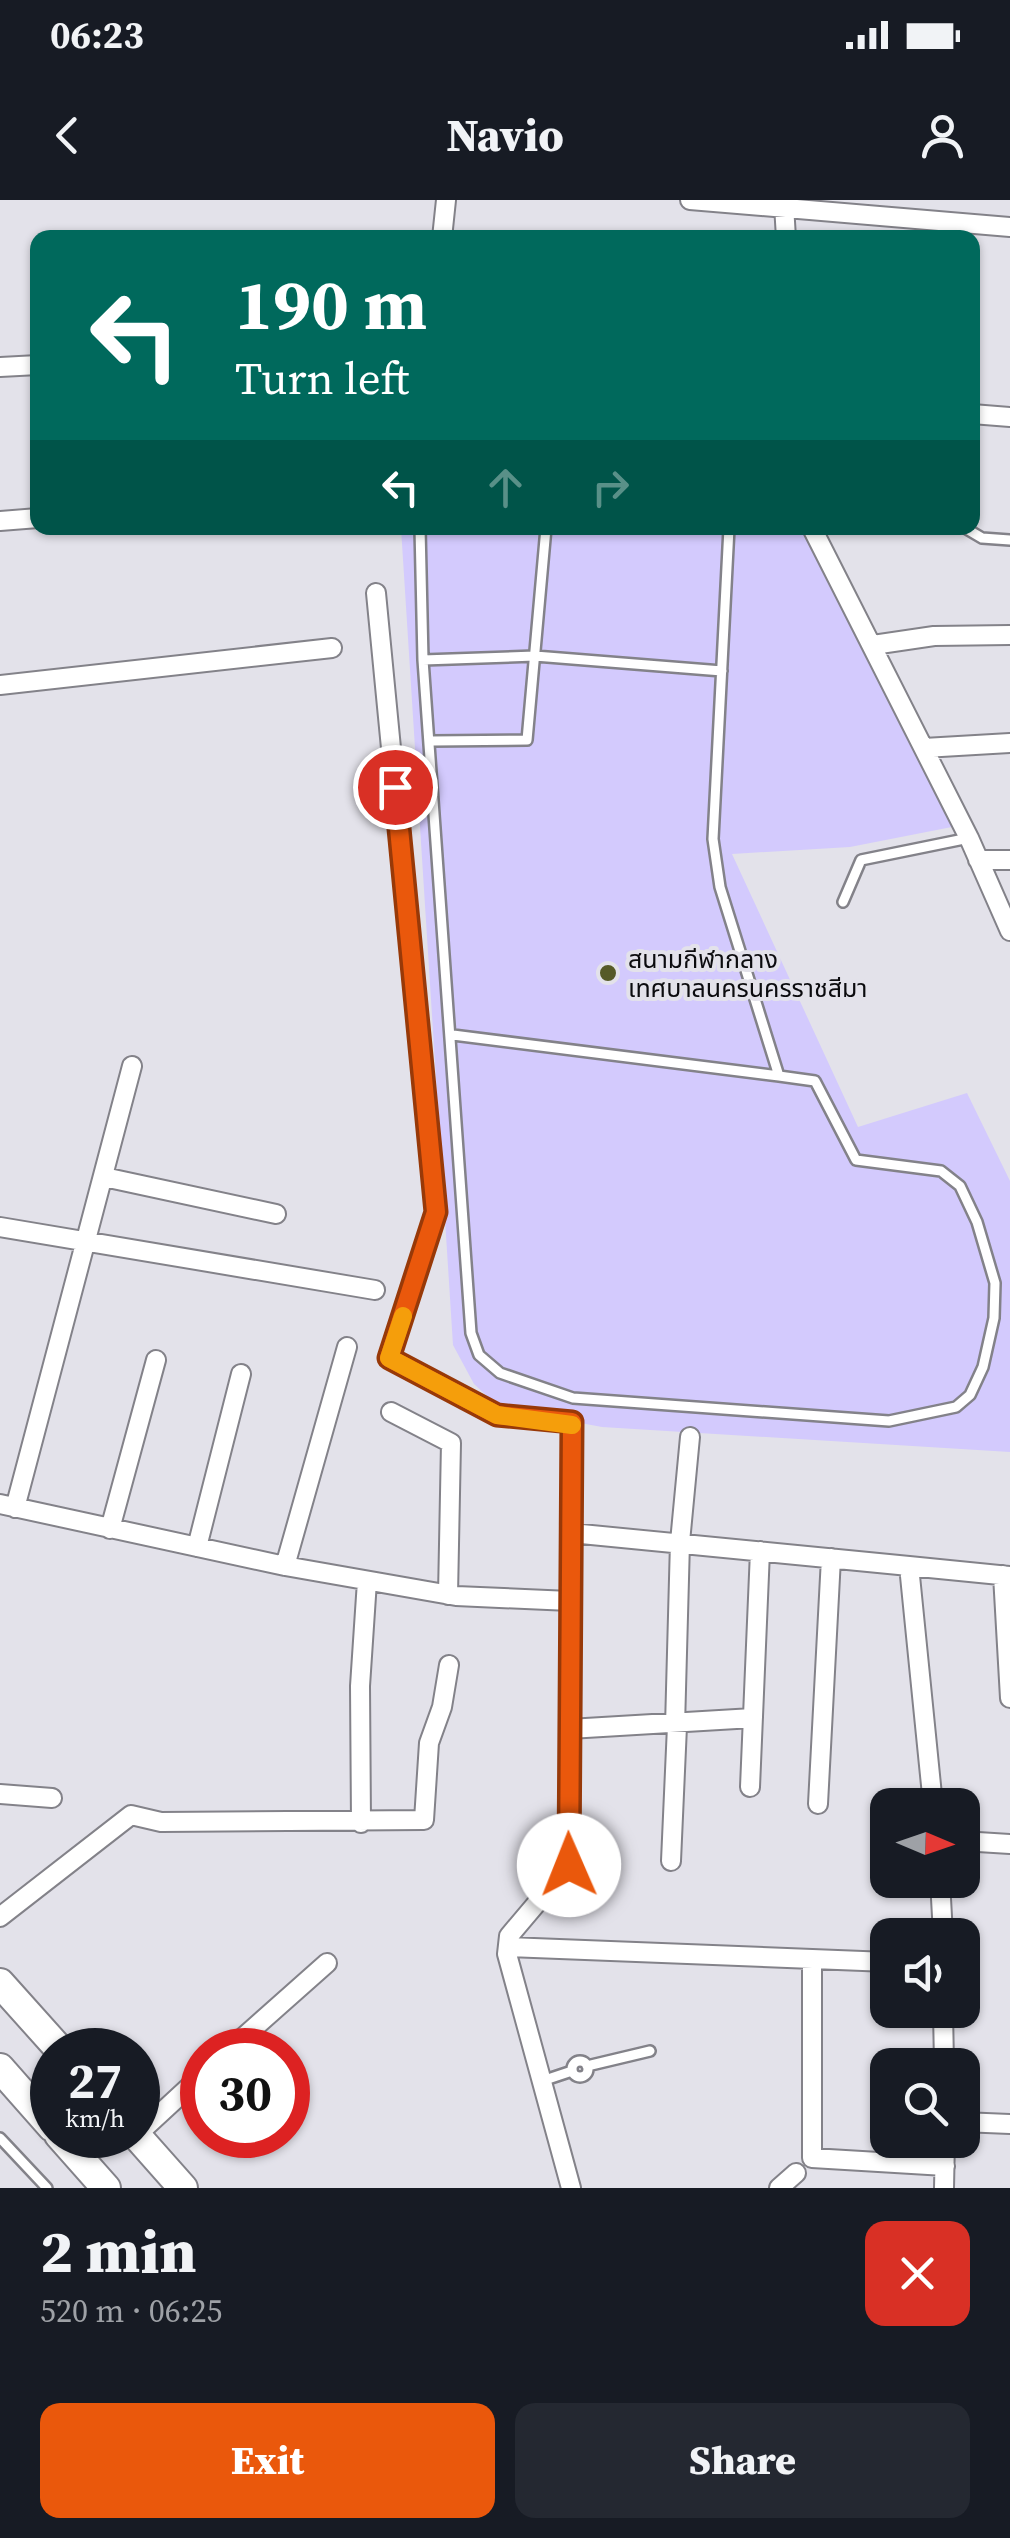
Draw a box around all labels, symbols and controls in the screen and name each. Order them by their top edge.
text: 06:23 [50,9,144,61]
text: Navio [446,104,564,166]
icon: back [40,108,95,163]
icon: person [915,108,970,163]
text: 190 m [235,256,427,352]
icon: left [70,270,200,400]
text: Turn left [235,347,409,409]
icon: left [373,460,428,515]
icon: ahead [478,460,533,515]
icon: right [583,460,638,515]
pin [353,745,438,830]
icon: arrive [368,760,423,815]
place label: สนามกีฬากลาง เทศบาลนครนครราชสีมา [628,942,867,1005]
marker: สนามกีฬากลาง เทศบาลนครนครราชสีมา [597,962,619,984]
north arrow [870,1788,980,1898]
map controls [870,1788,980,2158]
position arrow [517,1813,621,1917]
button: sound [870,1918,980,2028]
speed limit sign: 30 [180,2028,310,2158]
text: 27 [68,2046,122,2115]
button: search [870,2048,980,2158]
text: km/h [65,2101,125,2135]
text: 2 min [40,2210,196,2292]
button: close [865,2221,970,2326]
text: 520 m · 06:25 [40,2289,222,2333]
button: Exit [40,2403,495,2518]
button: Share [515,2403,970,2518]

